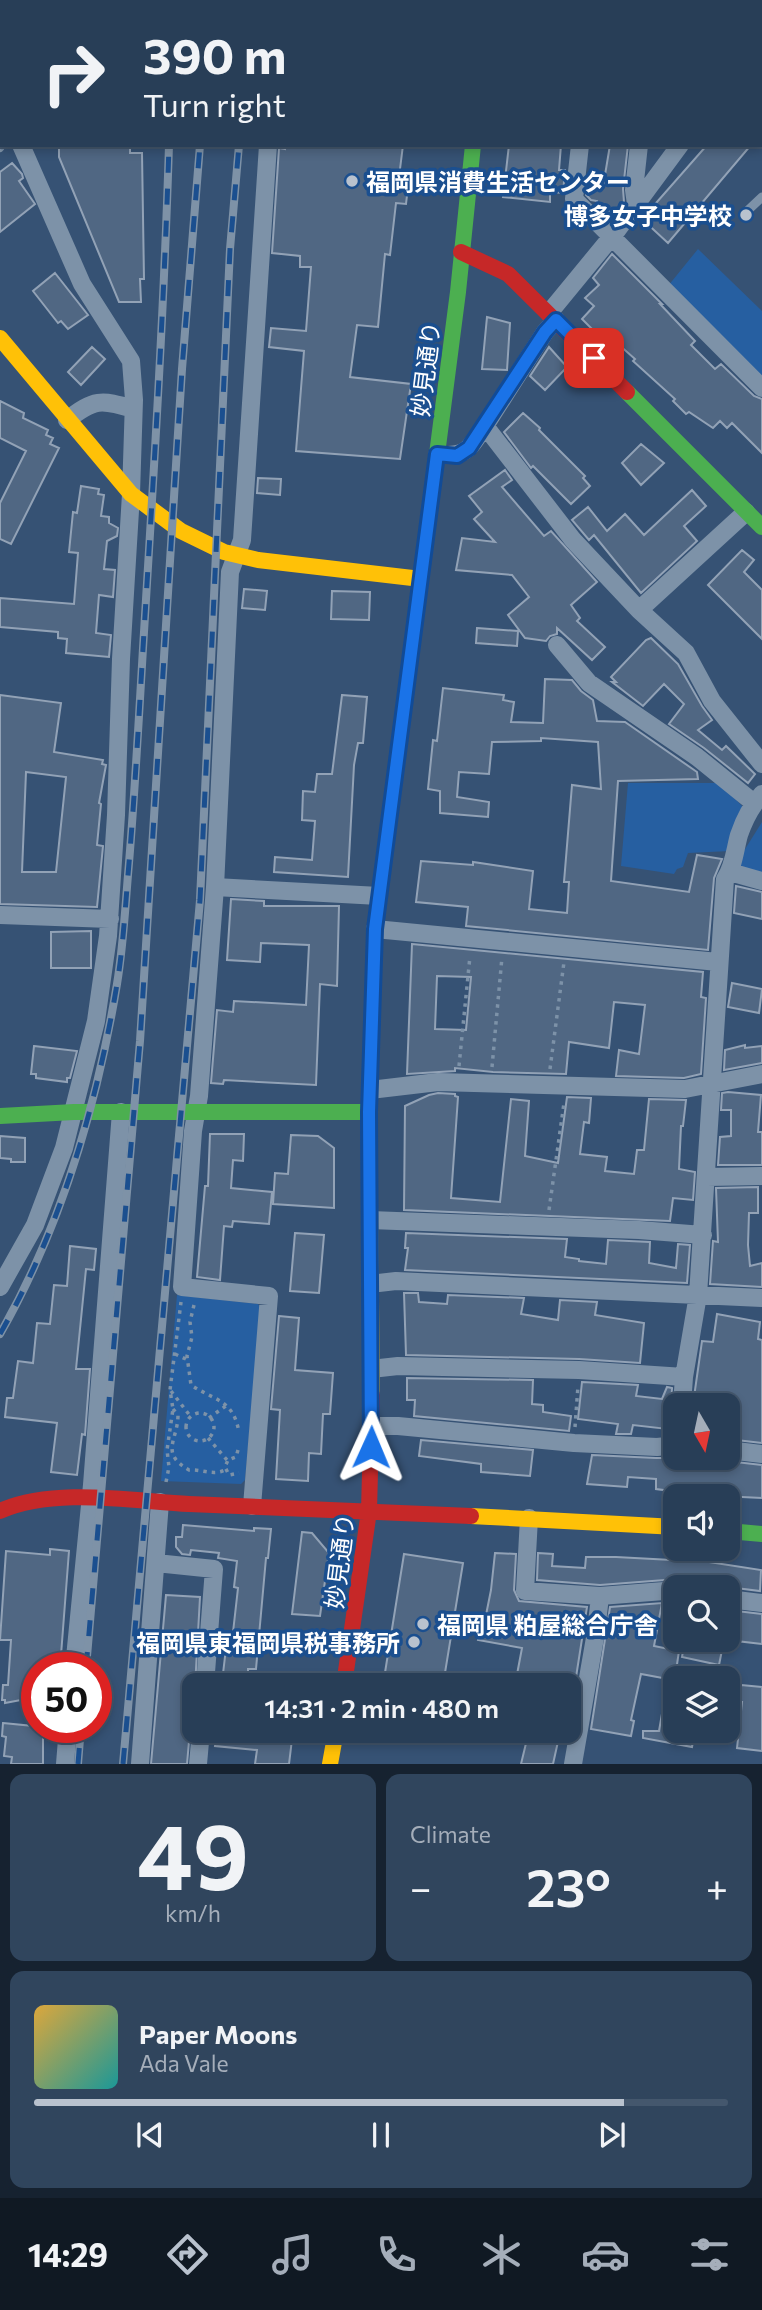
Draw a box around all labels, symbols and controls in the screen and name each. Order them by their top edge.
text: 390 m [143,24,286,84]
icon: right [28,28,119,119]
text: Turn right [143,84,286,124]
place label: 福岡県消費生活センター [366,167,630,196]
marker: 福岡県消費生活センター [344,173,360,189]
place label: 博多女子中学校 [564,201,732,230]
marker: 博多女子中学校 [738,207,754,223]
street label: 妙見通り [405,320,445,418]
pin [564,328,624,388]
icon: arrive [575,339,613,377]
north arrow [663,1393,740,1470]
map controls [663,1393,740,1743]
position arrow [334,1410,408,1484]
button: sound [663,1484,740,1561]
street label: 妙見通り [319,1512,359,1610]
button: search [663,1575,740,1652]
place label: 福岡県 粕屋総合庁舎 [437,1610,658,1639]
marker: 福岡県 粕屋総合庁舎 [415,1616,431,1632]
place label: 福岡県東福岡県税事務所 [136,1628,400,1657]
marker: 福岡県東福岡県税事務所 [406,1634,422,1650]
speed limit sign: 50 [21,1652,112,1743]
button: layers [663,1666,740,1743]
text: 14:31 · 2 min · 480 m [264,1692,499,1723]
text: 49 [137,1797,249,1909]
text: Climate [410,1820,491,1848]
text: 23° [526,1854,611,1918]
text: − [410,1863,432,1910]
text: + [706,1863,728,1910]
text: km/h [165,1899,221,1927]
text: Paper Moons [139,2018,297,2049]
text: Ada Vale [139,2049,229,2077]
icon: previous [131,2116,169,2154]
icon: pause [362,2116,400,2154]
icon: next [593,2116,631,2154]
icon: directions [163,2230,212,2279]
icon: music [268,2230,317,2279]
icon: phone [372,2230,421,2279]
icon: climate [477,2230,526,2279]
icon: car [581,2230,630,2279]
icon: filters [685,2230,734,2279]
text: 14:29 [28,2234,108,2274]

